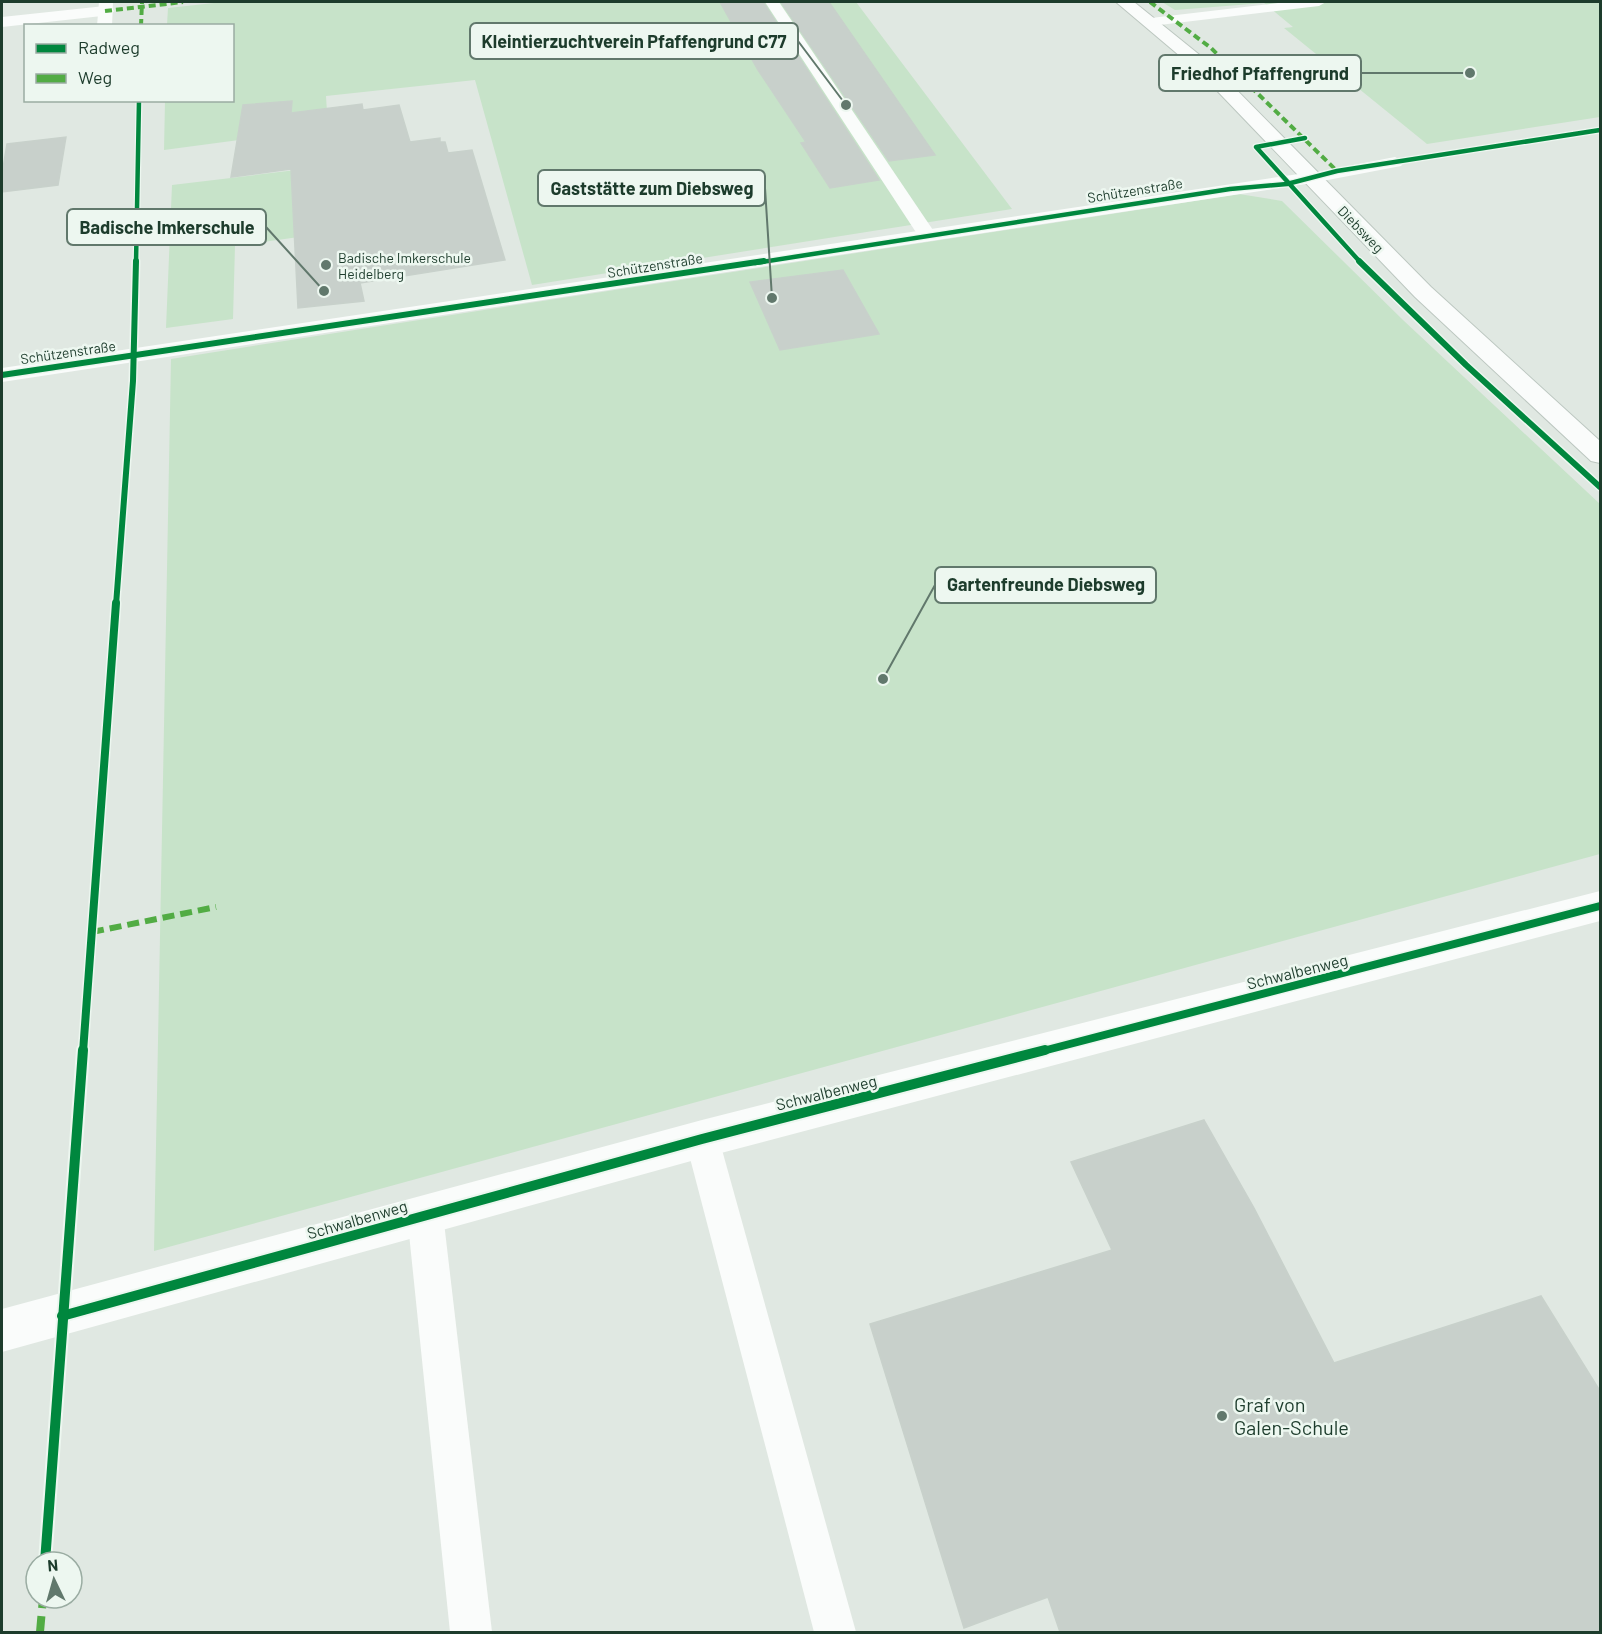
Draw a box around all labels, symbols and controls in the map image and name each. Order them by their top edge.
callout: Kleintierzuchtverein Pfaffengrund C77 [470,23,798,59]
legend [24,24,234,102]
text: Kleintierzuchtverein Pfaffengrund C77 [482,30,786,52]
text: Radweg [78,36,140,58]
callout: Friedhof Pfaffengrund [1159,55,1361,91]
text: Friedhof Pfaffengrund [1171,62,1349,84]
text: Weg [78,66,112,88]
callout: Gaststätte zum Diebsweg [538,170,765,206]
street label: Schützenstraße [1086,174,1184,206]
text: Gaststätte zum Diebsweg [551,177,753,199]
street label: Diebsweg [1335,202,1387,256]
callout: Badische Imkerschule [67,209,266,245]
text: Badische Imkerschule [80,216,255,238]
place label: Badische Imkerschule Heidelberg [338,249,471,282]
street label: Schützenstraße [606,249,704,281]
marker: Badische Imkerschule Heidelberg [319,258,333,272]
street label: Schützenstraße [19,337,117,367]
callout: Gartenfreunde Diebsweg [935,567,1156,603]
text: Gartenfreunde Diebsweg [947,573,1145,595]
street label: Schwalbenweg [1245,949,1349,993]
street label: Schwalbenweg [774,1070,878,1114]
street label: Schwalbenweg [305,1196,409,1242]
place label: Graf von Galen-Schule [1234,1392,1349,1439]
marker: Graf von Galen-Schule [1215,1409,1229,1423]
north arrow [24,1550,84,1610]
text: N [47,1555,59,1574]

